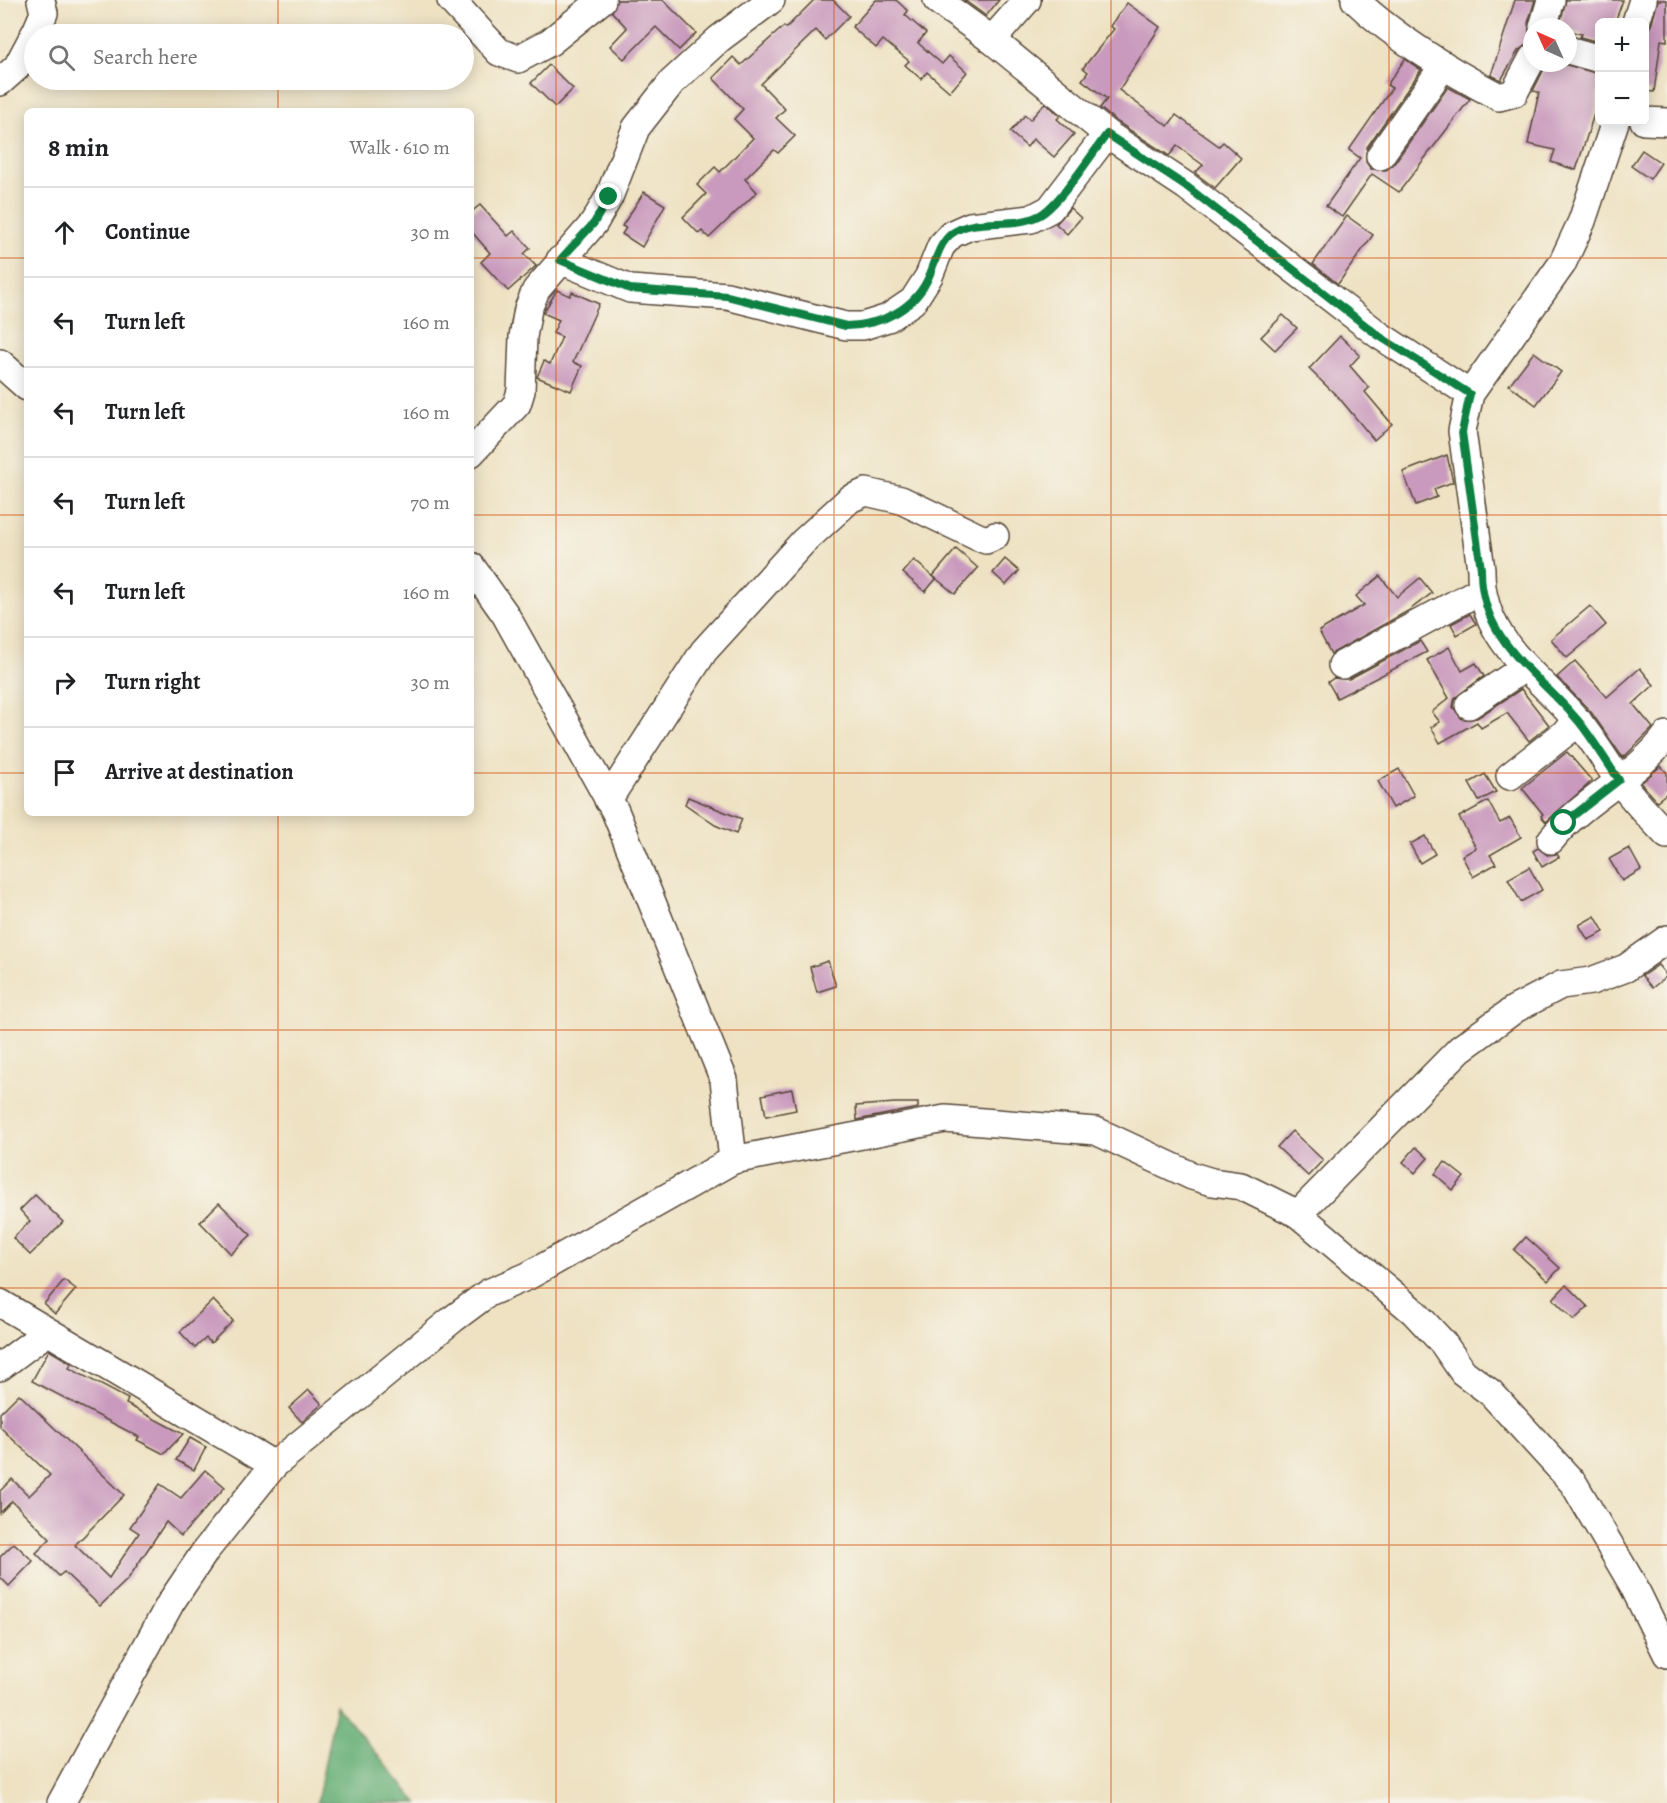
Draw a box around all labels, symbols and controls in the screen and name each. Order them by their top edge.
north arrow [1523,18,1577,72]
map controls [1595,18,1649,126]
button: + [1595,18,1649,72]
search box [24,24,474,90]
icon: search [45,41,78,74]
text: Search here [93,42,198,72]
button: − [1595,72,1649,126]
text: 8 min [48,130,109,165]
text: Walk · 610 m [350,134,450,161]
route end [595,183,621,209]
icon: ahead [48,216,81,249]
text: Continue [105,217,190,247]
text: 30 m [410,219,450,246]
icon: left [48,306,81,339]
text: Turn left [105,307,185,337]
text: 160 m [403,309,450,336]
icon: left [48,396,81,429]
text: Turn left [105,397,185,427]
text: 160 m [403,399,450,426]
icon: left [48,486,81,519]
text: Turn left [105,487,185,517]
text: 70 m [410,489,450,516]
icon: left [48,576,81,609]
text: Turn left [105,577,185,607]
text: 160 m [403,579,450,606]
icon: right [48,666,81,699]
text: Turn right [105,667,201,697]
text: 30 m [410,669,450,696]
icon: arrive [48,756,81,789]
text: Arrive at destination [105,757,294,787]
route start [1550,809,1576,835]

